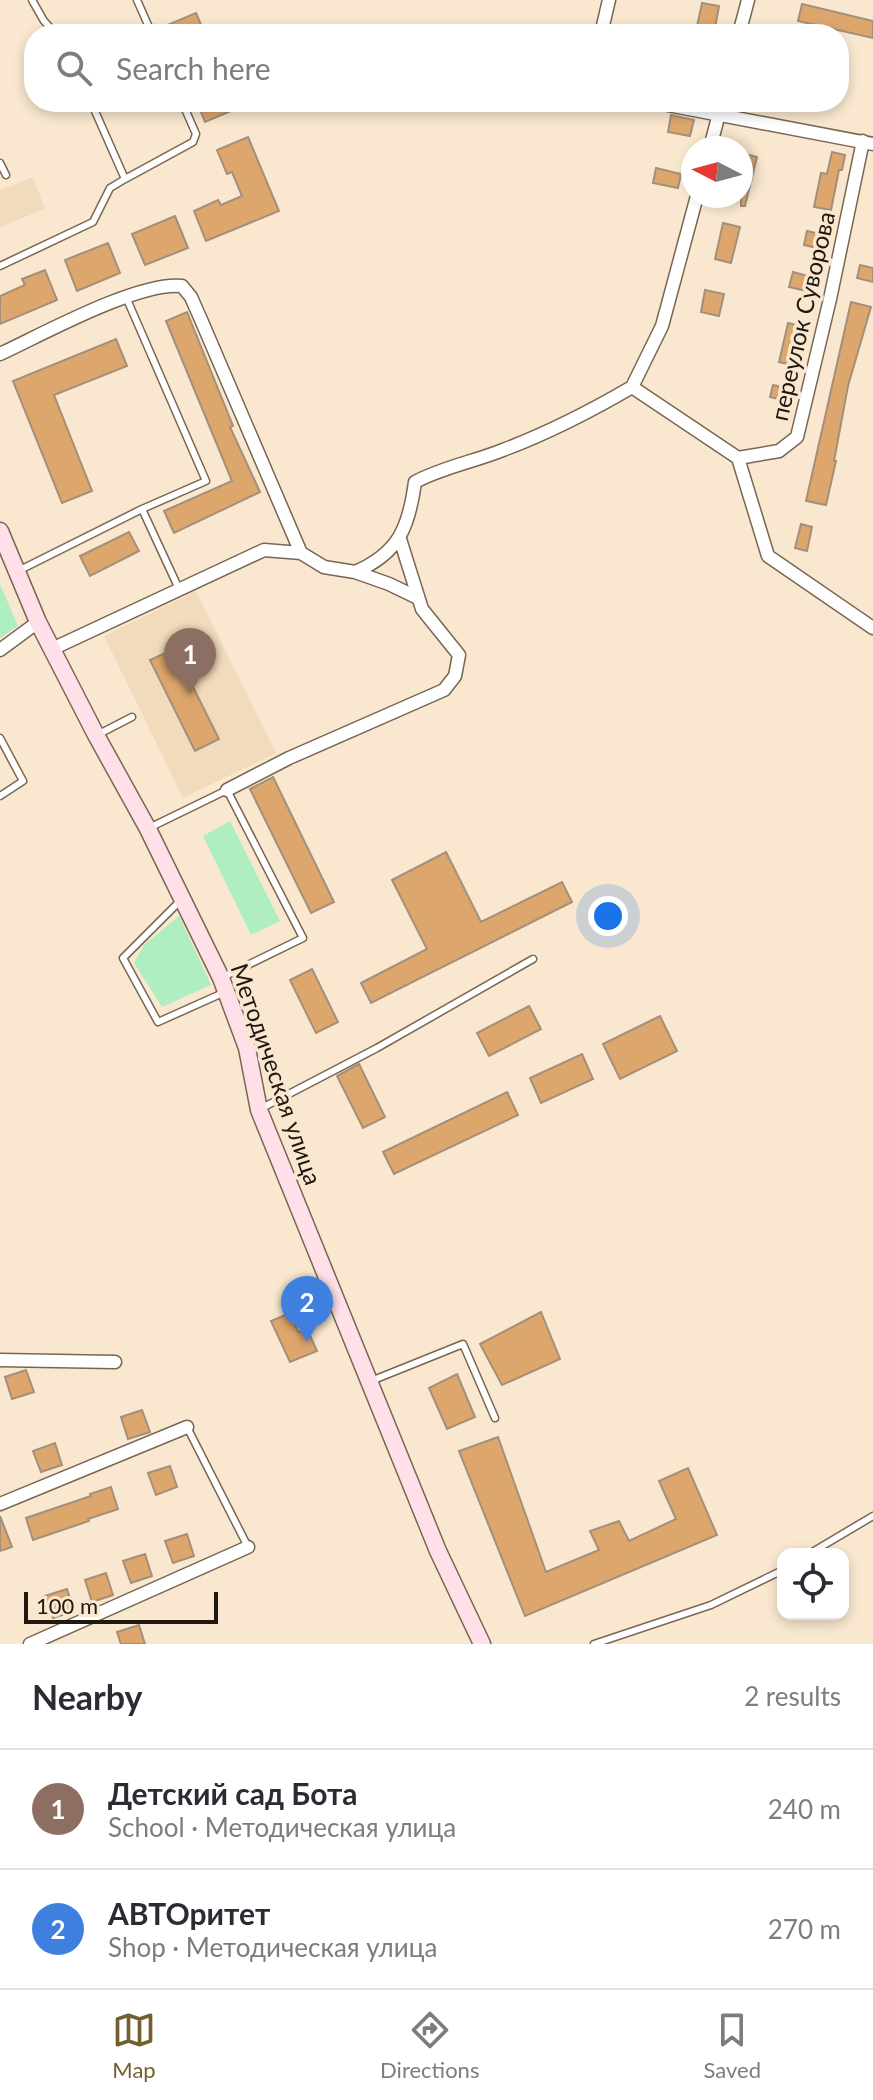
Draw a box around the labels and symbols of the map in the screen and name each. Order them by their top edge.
north arrow [681,136,753,208]
street label: переулок Суворова [764,209,840,423]
pin: 1 [164,628,216,694]
your location [588,896,628,936]
street label: Методическая улица [225,959,329,1189]
pin: 2 [281,1276,333,1342]
scale bar [24,1588,218,1624]

